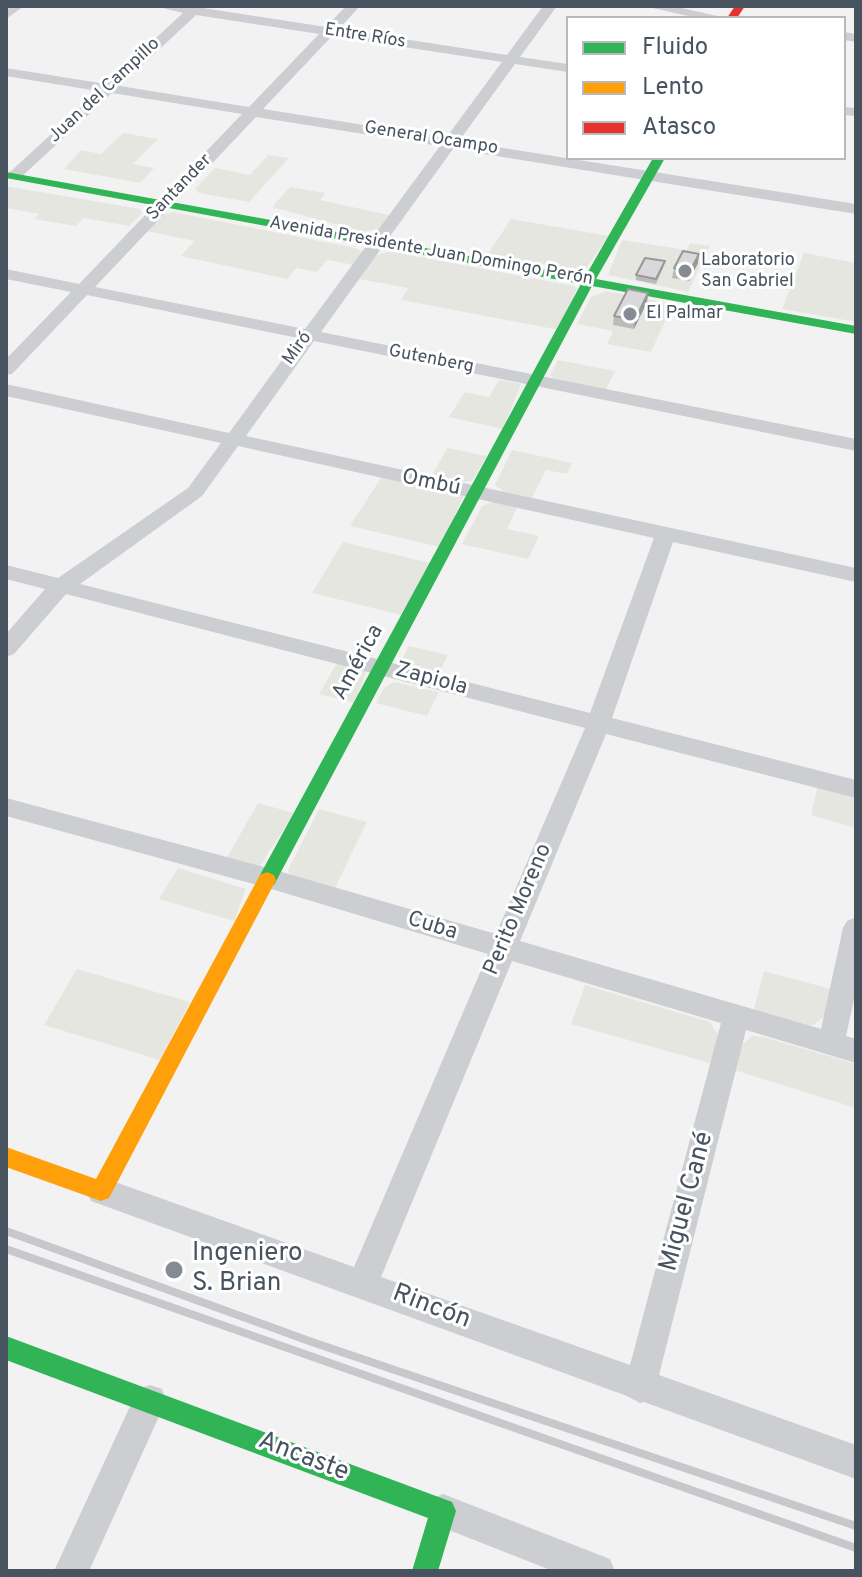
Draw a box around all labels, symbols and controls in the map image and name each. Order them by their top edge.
legend [566,16,846,160]
street label: Entre Ríos [323,20,407,54]
text: Fluido [642,33,708,63]
street label: Juan del Campillo [45,34,165,148]
text: Lento [642,73,704,103]
text: Atasco [642,113,716,143]
street label: General Ocampo [363,118,499,160]
street label: Santander [143,150,217,226]
street label: Avenida Presidente Juan Domingo Perón [267,213,595,291]
place label: Laboratorio San Gabriel [701,250,795,292]
marker: Laboratorio San Gabriel [676,262,694,280]
place label: El Palmar [646,303,723,325]
marker: El Palmar [621,305,639,323]
street label: Miró [279,328,317,370]
street label: Gutenberg [387,341,475,379]
street label: Ombú [399,465,463,503]
street label: América [328,621,390,705]
street label: Zapiola [392,658,470,702]
street label: Perito Moreno [479,840,559,980]
street label: Cuba [404,907,460,947]
street label: Miguel Cané [654,1129,722,1275]
place label: Ingeniero S. Brian [192,1239,303,1300]
marker: Ingeniero S. Brian [163,1259,185,1281]
street label: Rincón [387,1279,475,1337]
street label: Ancaste [253,1426,353,1490]

